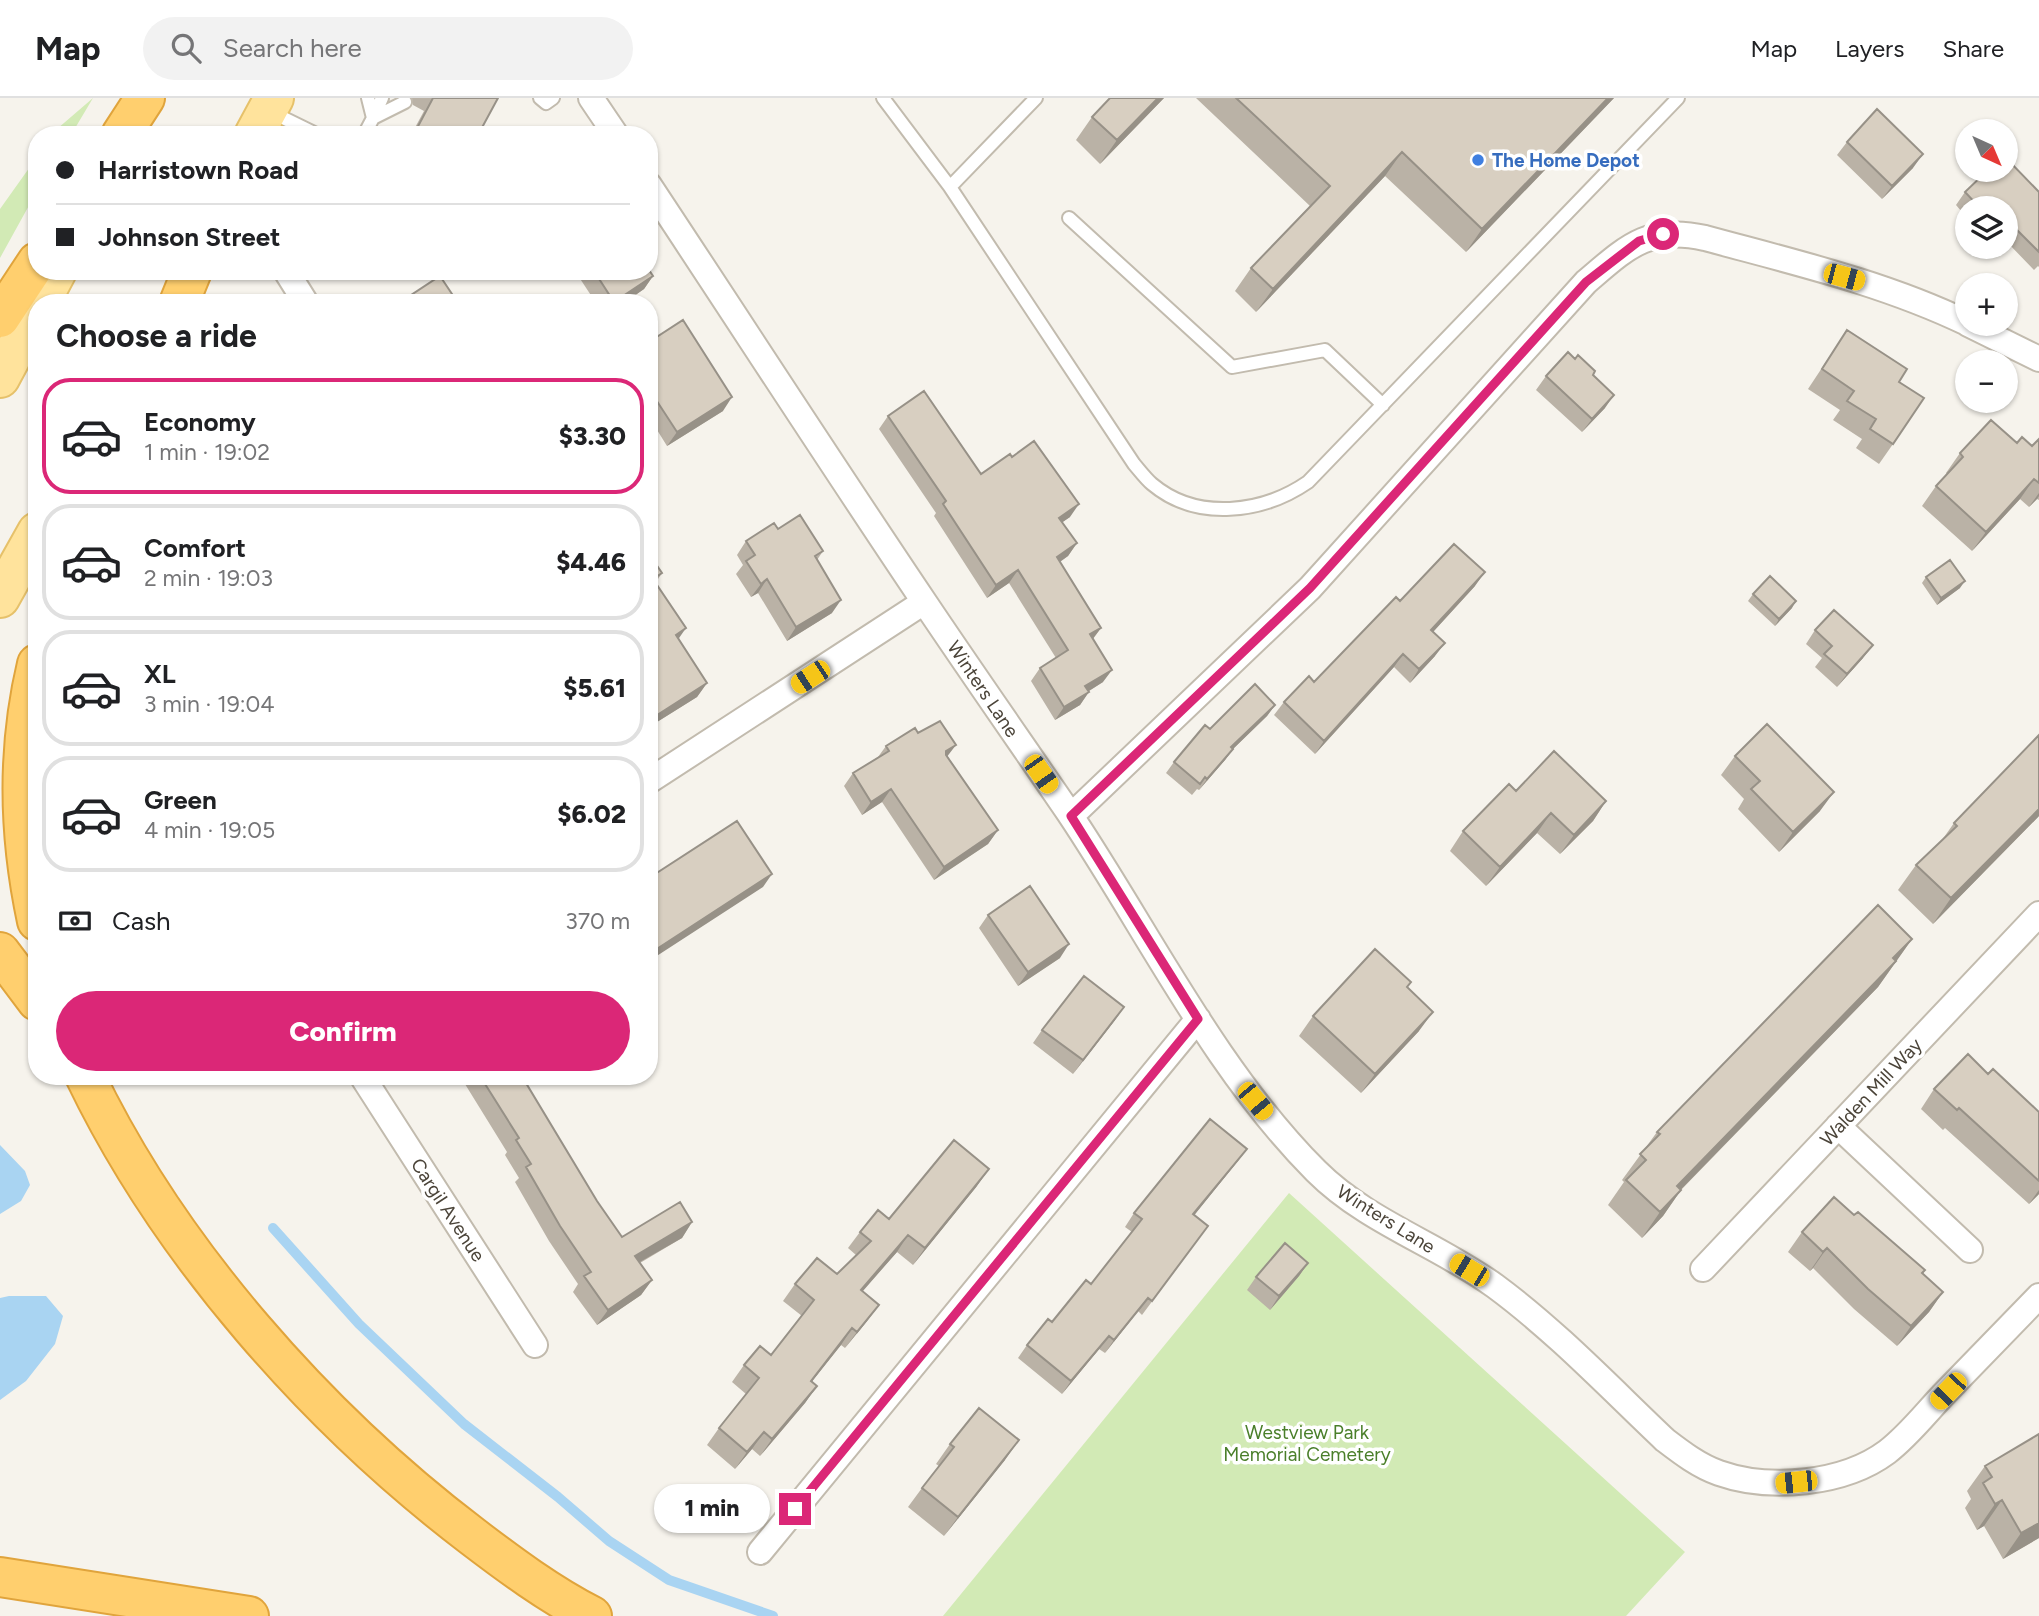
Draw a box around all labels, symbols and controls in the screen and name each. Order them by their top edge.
search box [143,17,633,80]
text: Map [35,29,101,68]
icon: search [167,29,205,67]
text: Search here [223,32,362,64]
text: Map [1750,34,1797,63]
text: Layers [1835,34,1904,63]
text: Share [1942,34,2004,63]
north arrow [1955,119,2018,182]
map controls [1955,119,2018,413]
place label: The Home Depot [1492,149,1640,172]
marker: The Home Depot [1470,152,1486,168]
text: Harristown Road [98,154,299,186]
button: layers [1955,196,2018,259]
route start [1647,218,1679,250]
text: Johnson Street [98,221,281,253]
car [1821,261,1868,293]
button: + [1955,273,2018,336]
text: Choose a ride [56,317,257,355]
button: − [1955,350,2018,413]
icon: car [60,405,123,468]
text: Economy [144,406,256,438]
text: $3.30 [559,420,626,452]
text: 1 min · 19:02 [144,438,270,466]
icon: car [60,531,123,594]
text: Comfort [144,532,246,564]
text: $4.46 [556,546,626,578]
text: 2 min · 19:03 [144,564,273,592]
street label: Winters Lane [942,636,1024,742]
icon: car [60,657,123,720]
car [787,657,834,697]
text: XL [144,658,176,690]
text: $5.61 [563,672,626,704]
text: 3 min · 19:04 [144,690,275,718]
car [1021,751,1062,797]
icon: car [60,783,123,846]
text: Green [144,784,217,816]
text: $6.02 [557,798,626,830]
text: 4 min · 19:05 [144,816,275,844]
icon: cash [56,902,94,940]
text: Cash [112,905,171,937]
text: 370 m [565,907,630,935]
button: Confirm [56,991,630,1071]
street label: Walden Mill Way [1815,1033,1927,1151]
car [1234,1078,1277,1124]
street label: Cargil Avenue [406,1154,490,1266]
street label: Winters Lane [1333,1180,1439,1258]
car [1446,1250,1493,1290]
car [1926,1369,1971,1413]
park label: Westview Park Memorial Cemetery [1223,1421,1391,1466]
car [1775,1469,1818,1495]
callout: 1 min [655,1484,770,1534]
route end [779,1493,811,1525]
text: 1 min [685,1494,739,1522]

